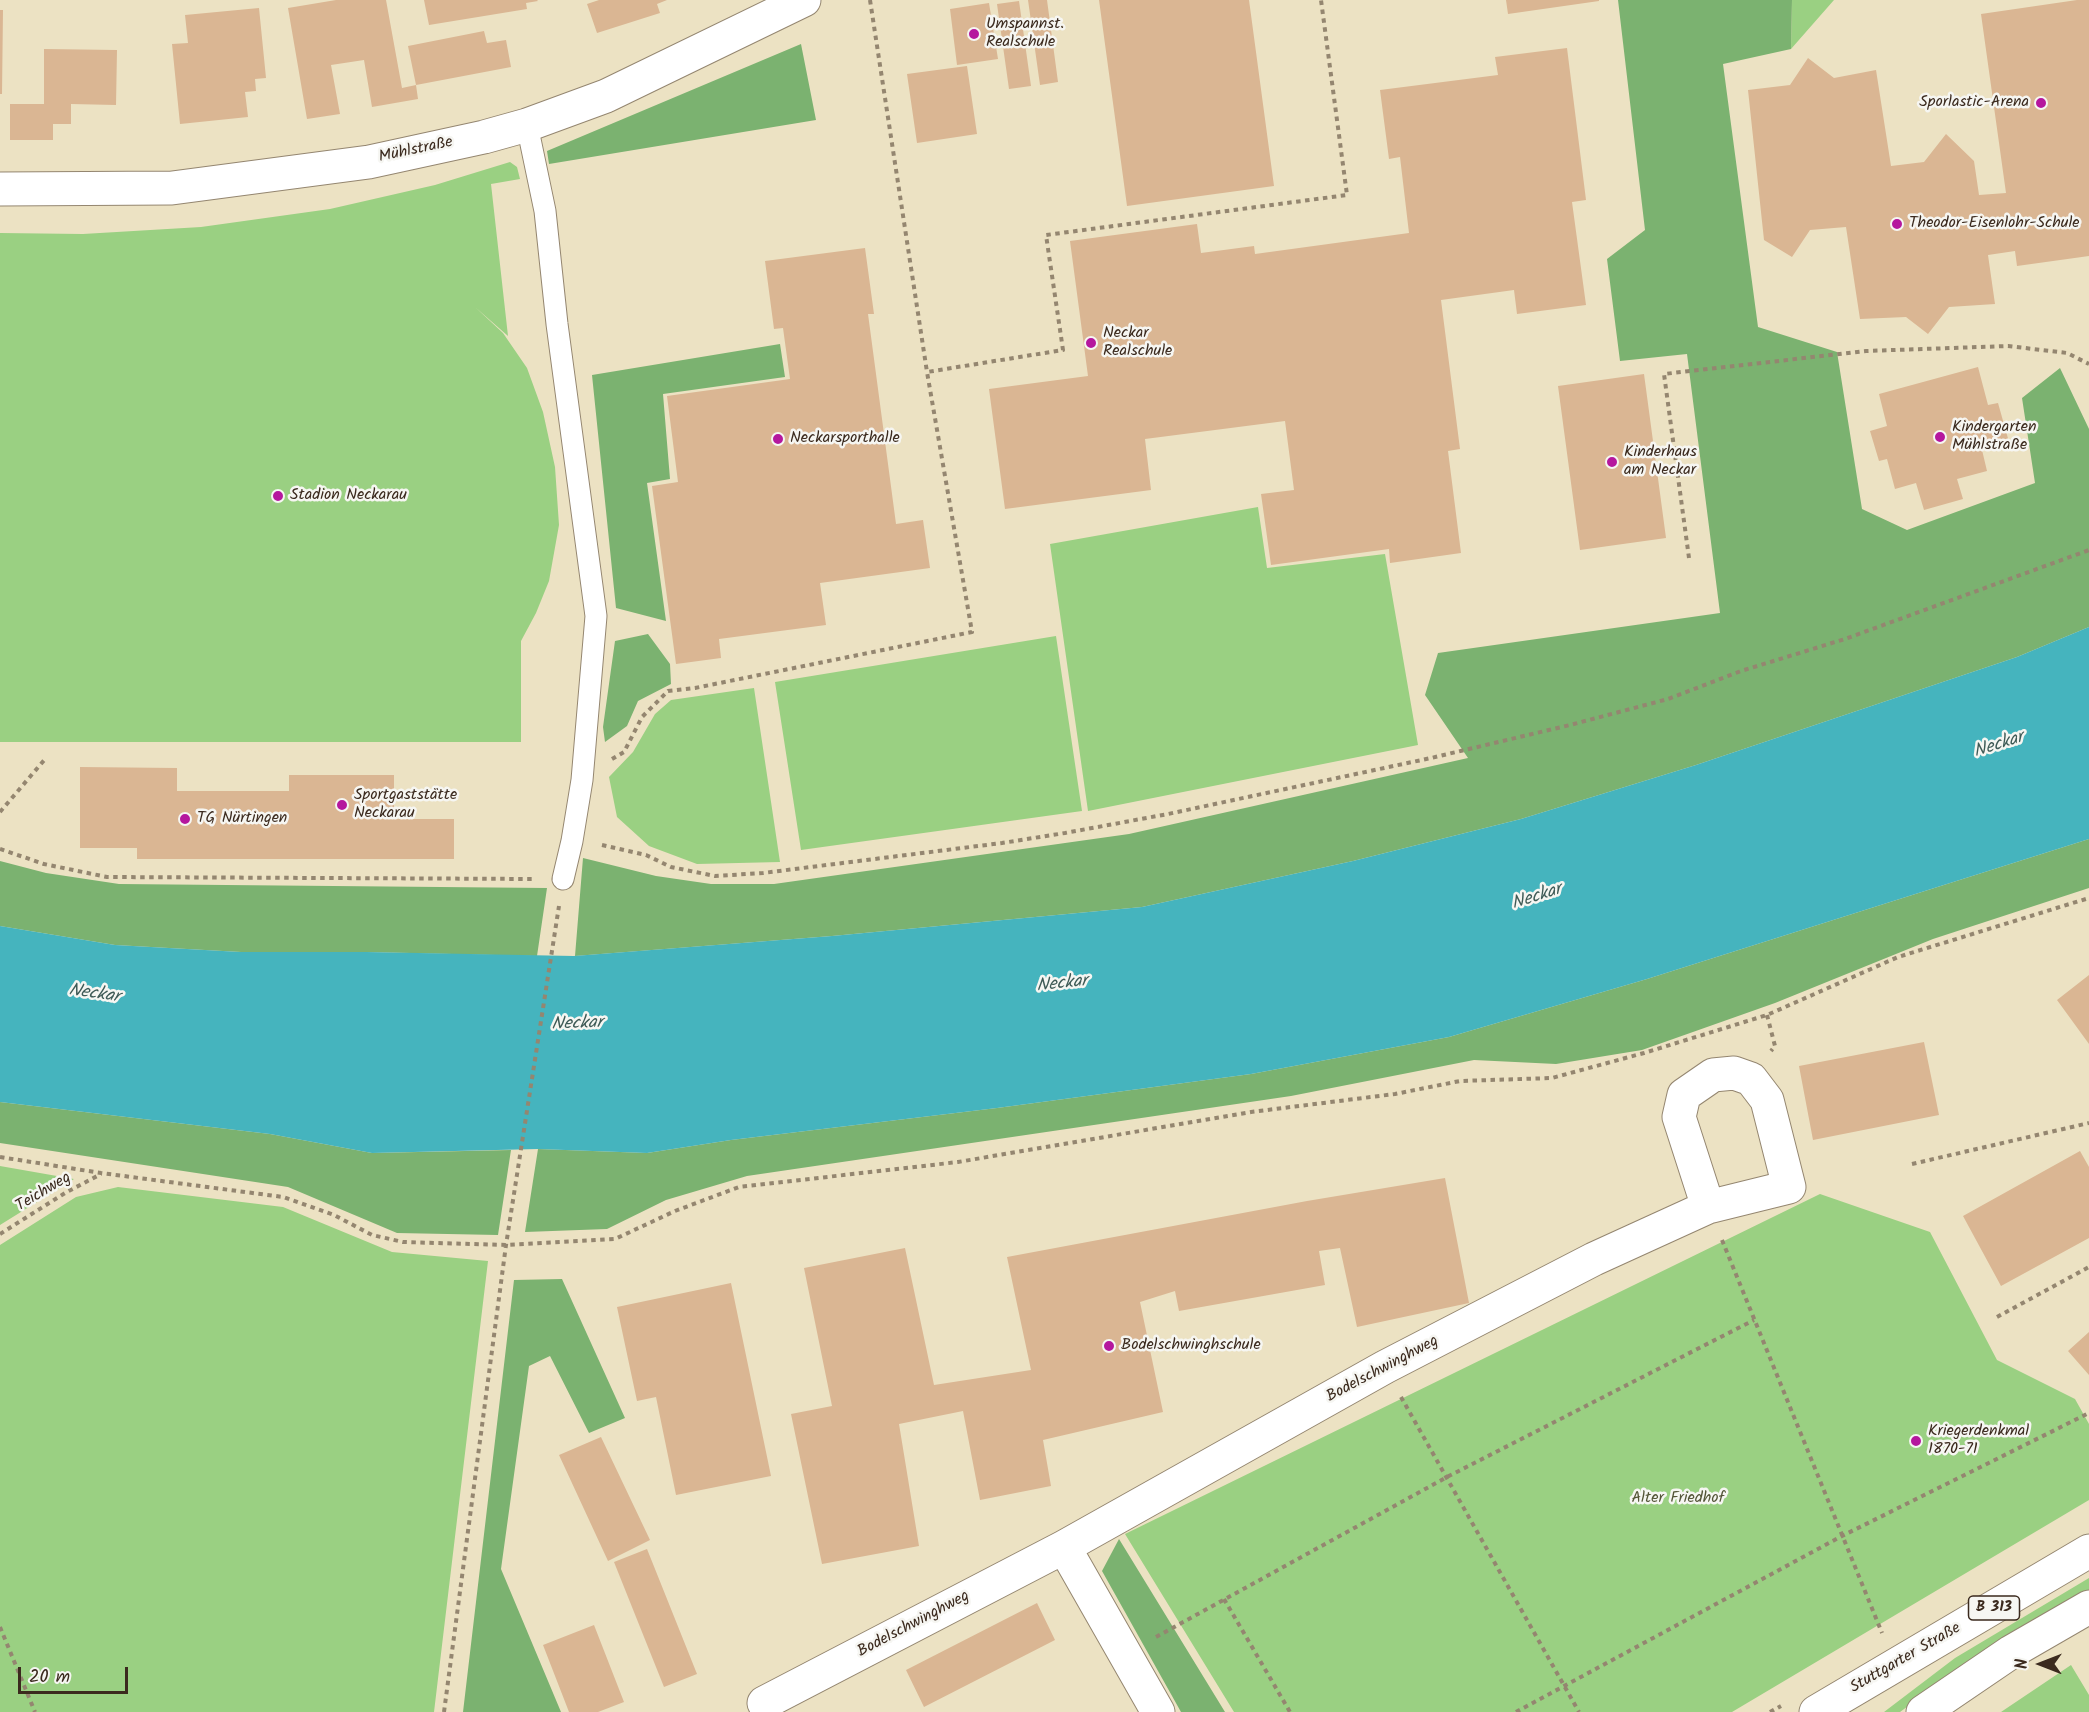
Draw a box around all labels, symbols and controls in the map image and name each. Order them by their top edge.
place label: Umspannst. Realschule [986,15,1064,53]
marker: Umspannst. Realschule [967,27,981,41]
place label: Sporlastic-Arena [1919,93,2029,113]
marker: Sporlastic-Arena [2034,96,2048,110]
street label: Mühlstraße [377,134,455,168]
place label: Theodor-Eisenlohr-Schule [1909,214,2080,234]
marker: Theodor-Eisenlohr-Schule [1890,217,1904,231]
place label: Neckar Realschule [1103,324,1172,362]
marker: Neckar Realschule [1084,336,1098,350]
place label: Kindergarten Mühlstraße [1952,418,2037,456]
place label: Neckarsporthalle [790,429,900,449]
marker: Kindergarten Mühlstraße [1933,430,1947,444]
marker: Neckarsporthalle [771,432,785,446]
place label: Kinderhaus am Neckar [1624,443,1697,481]
marker: Kinderhaus am Neckar [1605,455,1619,469]
place label: Stadion Neckarau [290,486,407,506]
marker: Stadion Neckarau [271,489,285,503]
water label: Neckar [1971,728,2027,764]
place label: Sportgaststätte Neckarau [354,786,457,824]
marker: Sportgaststätte Neckarau [335,798,349,812]
place label: TG Nürtingen [197,809,287,829]
marker: TG Nürtingen [178,812,192,826]
water label: Neckar [1509,880,1565,916]
water label: Neckar [1035,972,1089,998]
water label: Neckar [67,981,121,1009]
water label: Neckar [551,1013,603,1037]
street label: Teichweg [13,1169,75,1217]
street label: Bodelschwinghweg [1324,1332,1442,1408]
place label: Bodelschwinghschule [1121,1336,1261,1356]
marker: Bodelschwinghschule [1102,1339,1116,1353]
place label: Kriegerdenkmal 1870-71 [1928,1422,2029,1460]
marker: Kriegerdenkmal 1870-71 [1909,1434,1923,1448]
park label: Alter Friedhof [1631,1489,1725,1509]
street label: Bodelschwinghweg [855,1587,973,1663]
road number: B 313 [1968,1596,2020,1620]
street label: Stuttgarter Straße [1847,1620,1965,1698]
north arrow [2011,1634,2071,1694]
scale bar [21,1655,130,1693]
text: N [2010,1659,2035,1669]
text: 20 m [29,1663,70,1692]

